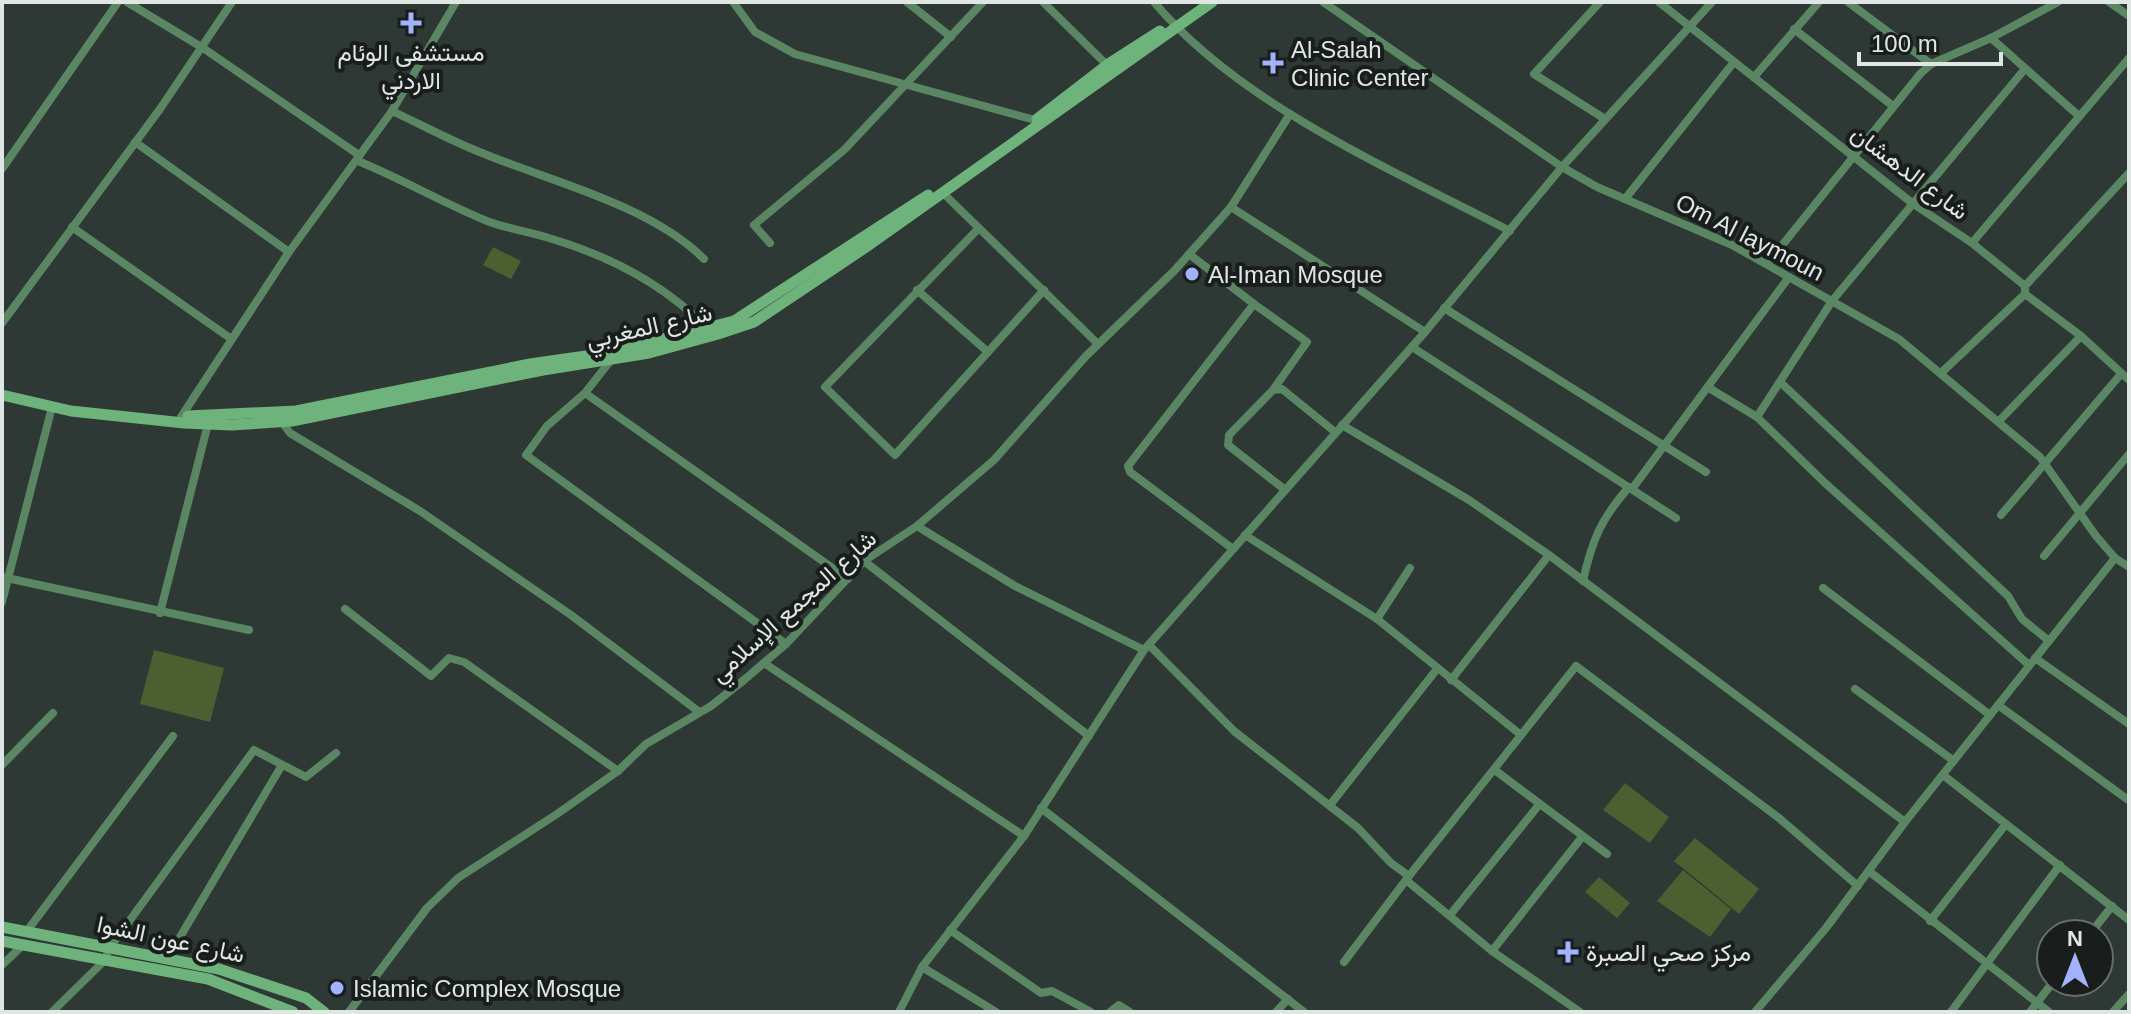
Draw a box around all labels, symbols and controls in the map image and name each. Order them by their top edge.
marker: مستشفى الوئام الاردني [400,12,422,34]
scale bar [1859,16,2001,66]
text: 100 m [1871,30,1938,57]
place label: Al-Salah Clinic Center [1291,36,1428,91]
place label: مستشفى الوئام الاردني [337,39,485,100]
marker: Al-Salah Clinic Center [1262,52,1284,74]
street label: شارع الدهشان [1844,119,1974,227]
street label: Om Al laymoun [1671,188,1829,286]
place label: Al-Iman Mosque [1208,261,1383,288]
marker: Al-Iman Mosque [1183,265,1201,283]
street label: شارع المغربي [583,298,716,359]
street label: شارع المجمع الإسلامي [705,524,885,692]
street label: شارع عون الشوا [94,910,247,971]
north arrow [2035,918,2115,998]
text: N [2067,926,2083,951]
place label: مركز صحي الصبرة [1586,939,1751,972]
marker: مركز صحي الصبرة [1557,941,1579,963]
place label: Islamic Complex Mosque [353,975,621,1002]
marker: Islamic Complex Mosque [328,979,346,997]

